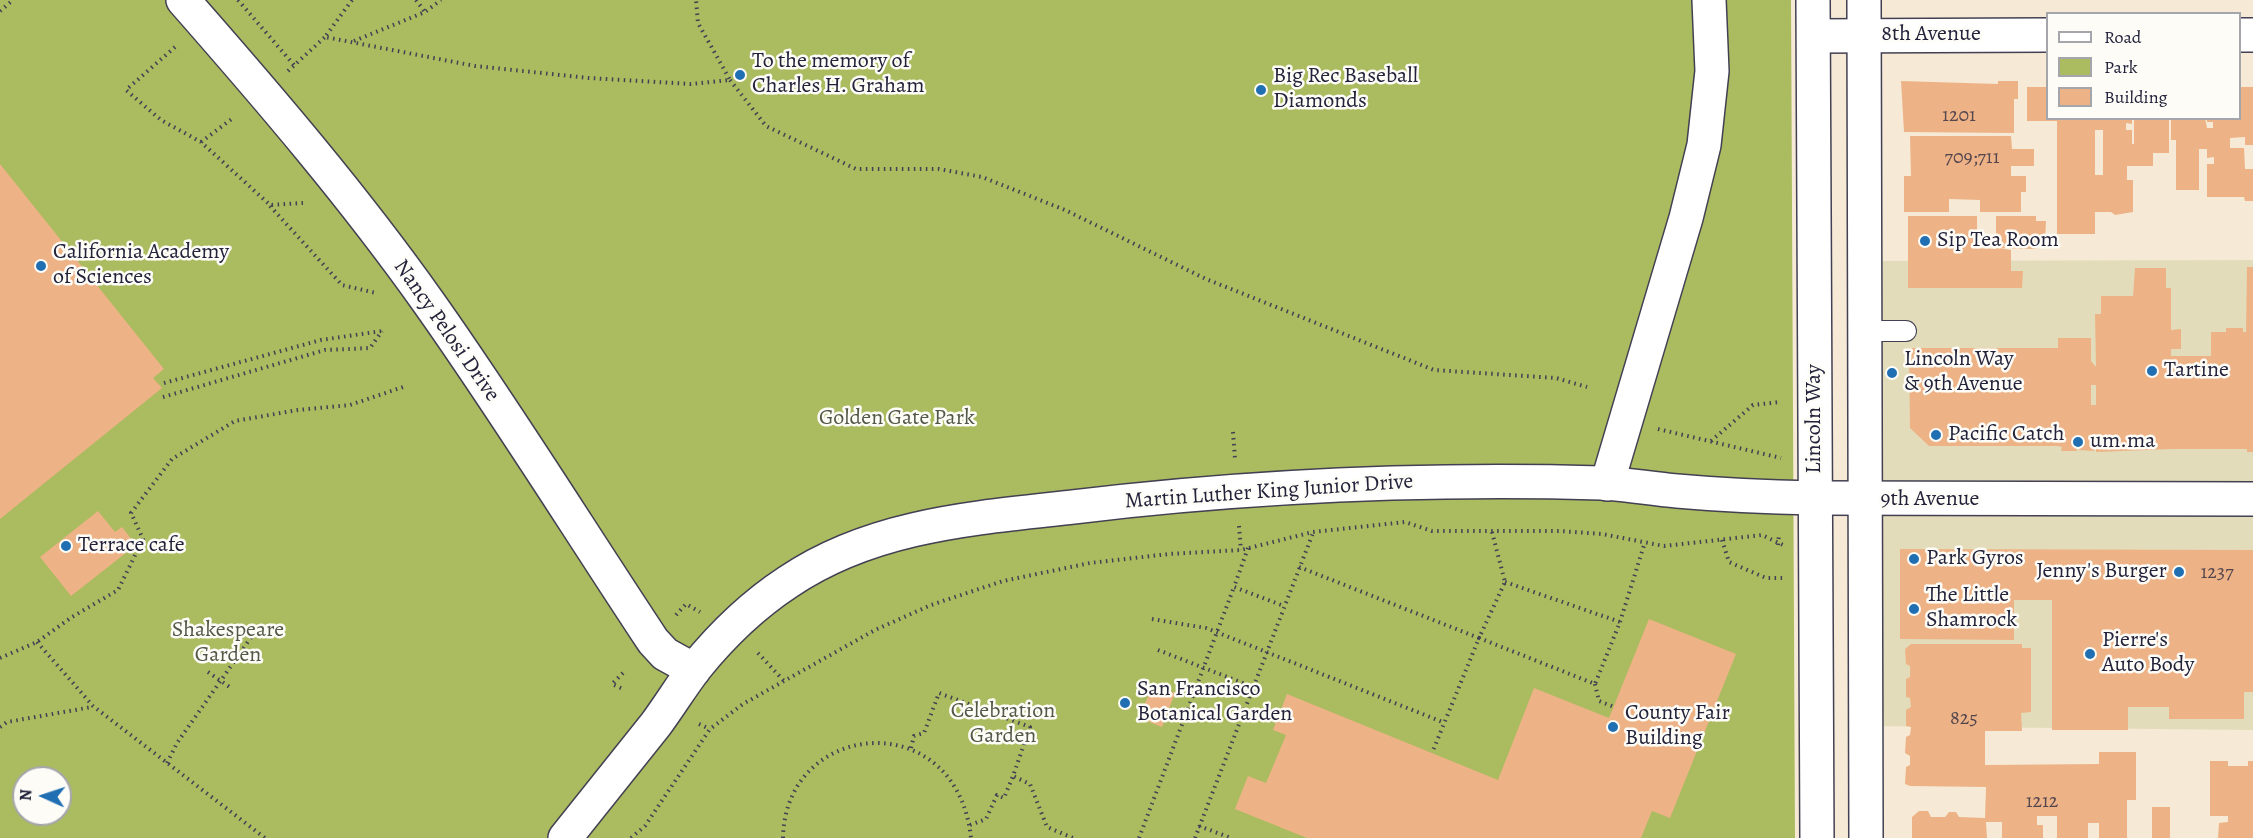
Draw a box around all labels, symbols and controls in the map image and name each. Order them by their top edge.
legend [2046,12,2241,120]
street label: 8th Avenue [1881,22,1981,48]
text: Road [2104,25,2141,49]
place label: To the memory of Charles H. Graham [752,49,925,100]
text: Park [2104,55,2138,79]
place label: Big Rec Baseball Diamonds [1273,64,1418,116]
marker: To the memory of Charles H. Graham [733,68,747,82]
marker: Big Rec Baseball Diamonds [1254,83,1268,97]
text: Building [2104,85,2168,109]
house number: 1201 [1942,104,1976,128]
house number: 709;711 [1945,146,1999,170]
place label: Sip Tea Room [1937,228,2059,254]
marker: Sip Tea Room [1918,234,1932,248]
place label: California Academy of Sciences [53,240,229,292]
street label: Nancy Pelosi Drive [387,255,505,407]
marker: California Academy of Sciences [34,259,48,273]
place label: Lincoln Way & 9th Avenue [1904,347,2023,398]
place label: Tartine [2164,358,2229,384]
street label: Lincoln Way [1802,364,1828,474]
marker: Tartine [2145,364,2159,378]
marker: Lincoln Way & 9th Avenue [1885,366,1899,380]
park label: Golden Gate Park [819,406,975,432]
place label: Pacific Catch [1948,422,2064,448]
marker: Pacific Catch [1929,428,1943,442]
place label: um.ma [2090,429,2155,455]
marker: um.ma [2071,435,2085,449]
street label: Martin Luther King Junior Drive [1124,469,1414,515]
street label: 9th Avenue [1881,487,1979,513]
place label: Terrace cafe [78,533,185,559]
marker: Terrace cafe [59,539,73,553]
place label: Park Gyros [1926,546,2024,572]
marker: Park Gyros [1907,552,1921,566]
place label: Jenny's Burger [2036,559,2167,585]
house number: 1237 [2200,561,2234,585]
marker: Jenny's Burger [2172,565,2186,579]
place label: The Little Shamrock [1926,583,2017,634]
marker: The Little Shamrock [1907,602,1921,616]
park label: Shakespeare Garden [172,618,284,670]
place label: Pierre's Auto Body [2102,628,2194,680]
marker: Pierre's Auto Body [2083,647,2097,661]
place label: San Francisco Botanical Garden [1137,677,1292,728]
marker: San Francisco Botanical Garden [1118,696,1132,710]
park label: Celebration Garden [951,699,1055,750]
place label: County Fair Building [1625,701,1730,752]
house number: 825 [1950,707,1978,731]
marker: County Fair Building [1606,720,1620,734]
north arrow [12,766,72,826]
text: N [15,789,37,802]
house number: 1212 [2026,790,2058,814]

